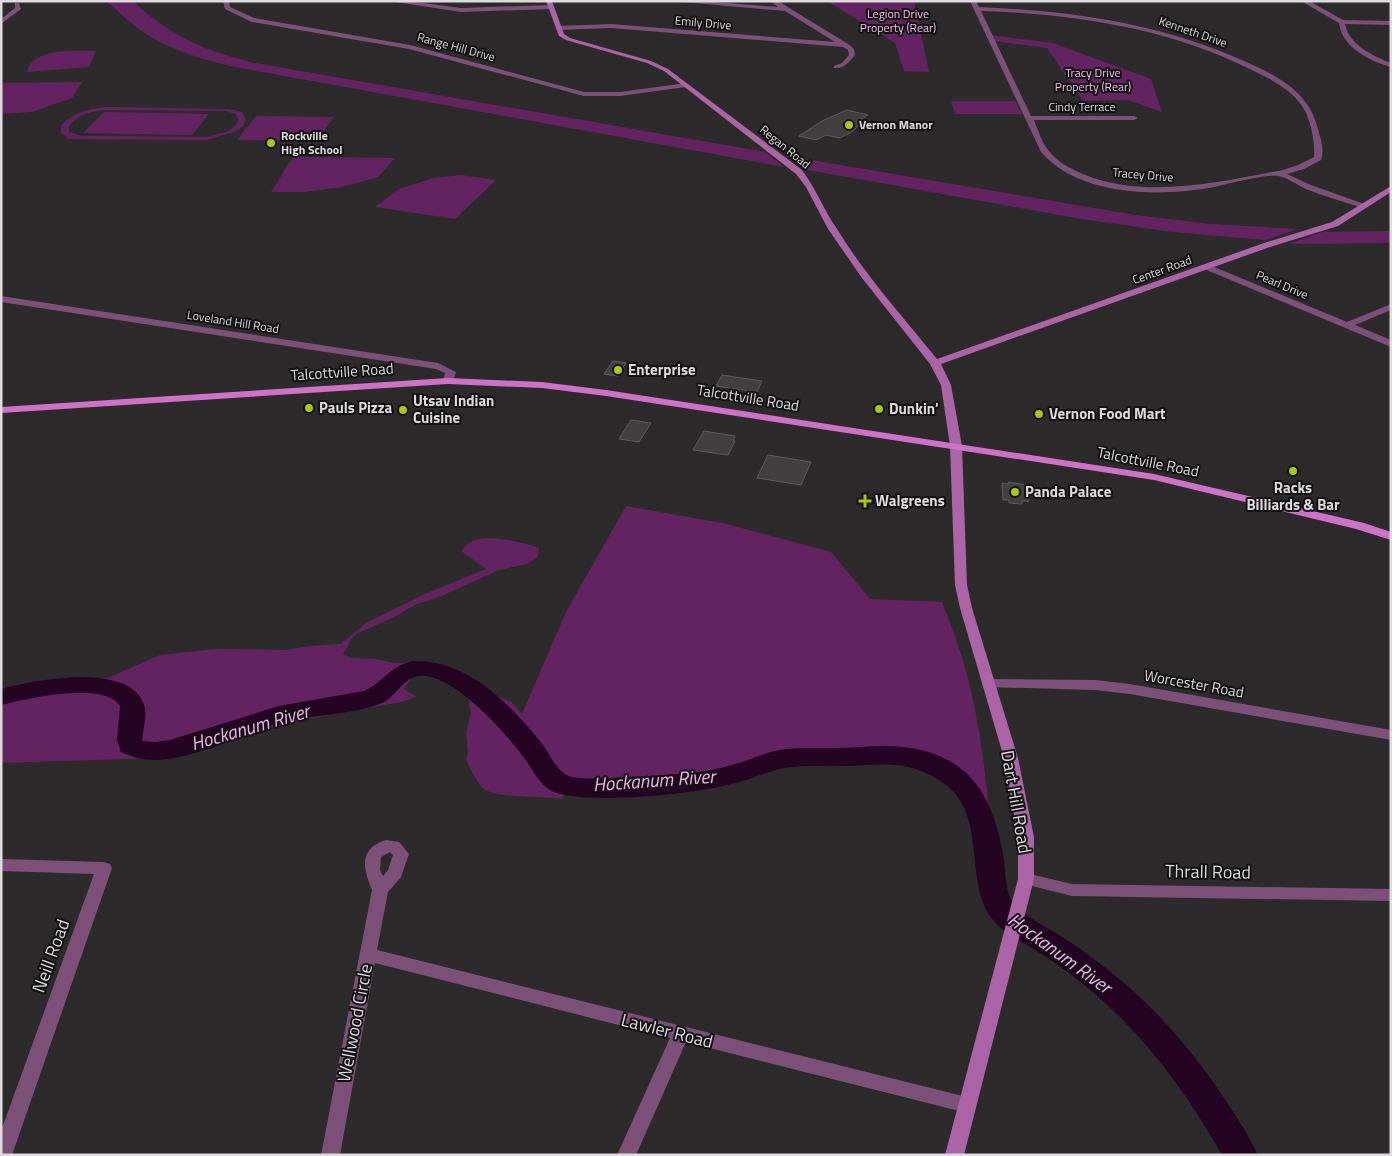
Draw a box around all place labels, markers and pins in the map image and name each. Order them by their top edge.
place label: Vernon Manor [859,115,933,134]
marker: Vernon Manor [843,119,855,131]
place label: Rockville High School [281,126,342,159]
marker: Rockville High School [265,137,277,149]
place label: Enterprise [628,358,696,381]
marker: Enterprise [612,364,624,376]
place label: Utsav Indian Cuisine [413,389,494,429]
place label: Pauls Pizza [319,396,392,419]
place label: Dunkin' [889,397,939,420]
marker: Pauls Pizza [303,402,315,414]
place label: Vernon Food Mart [1049,402,1166,425]
marker: Dunkin' [873,403,885,415]
marker: Utsav Indian Cuisine [397,404,409,416]
marker: Vernon Food Mart [1033,408,1045,420]
marker: Racks Billiards & Bar [1287,465,1299,477]
place label: Racks Billiards & Bar [1246,476,1340,516]
place label: Panda Palace [1025,480,1112,503]
marker: Panda Palace [1009,486,1021,498]
place label: Walgreens [875,489,945,512]
marker: Walgreens [859,495,871,507]

